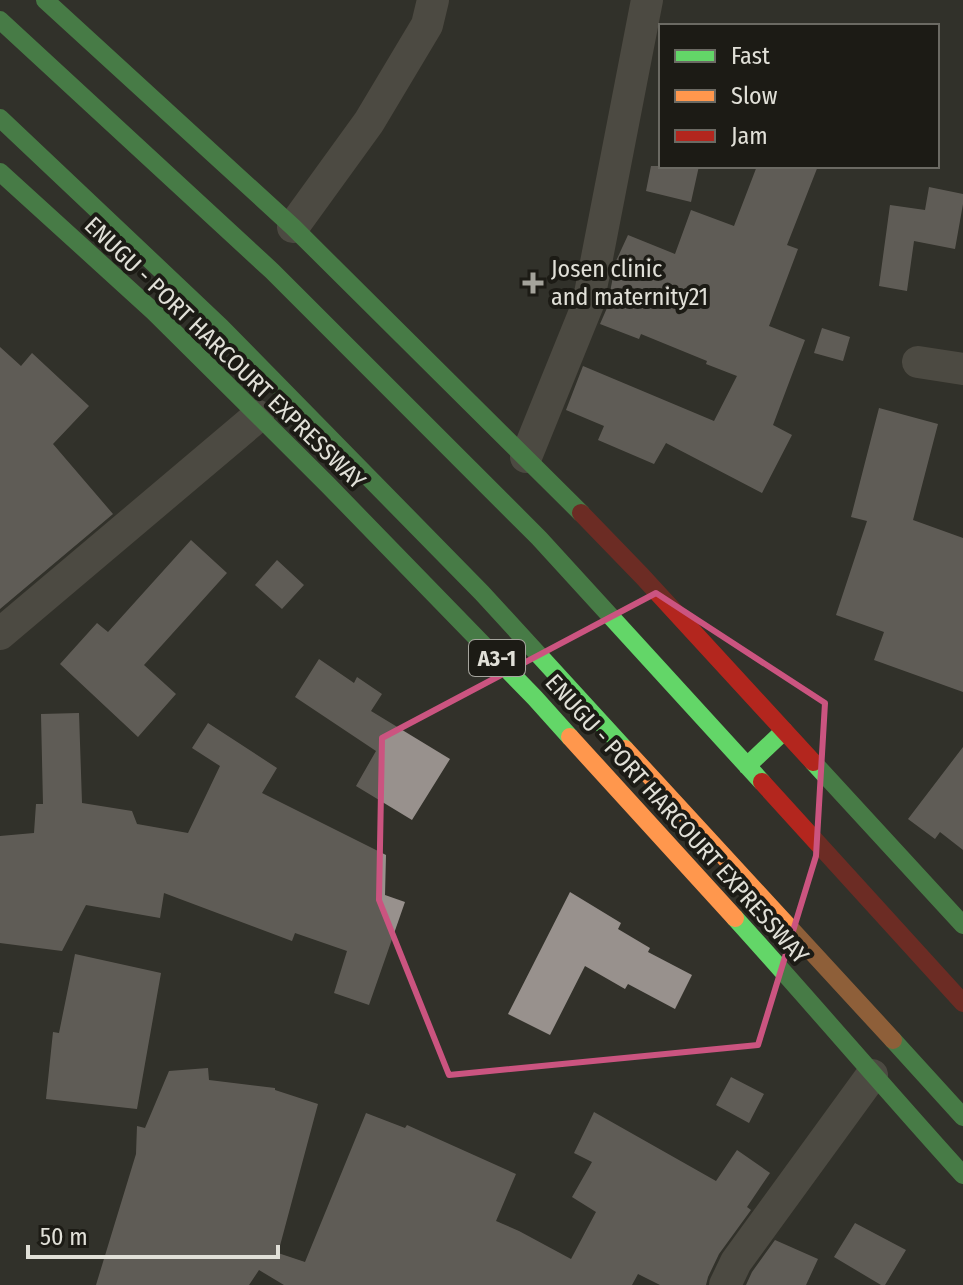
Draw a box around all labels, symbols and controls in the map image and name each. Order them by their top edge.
legend [659,24,939,168]
text: Fast [731,42,770,70]
text: Slow [731,82,778,110]
text: Jam [731,122,768,150]
street label: ENUGU - PORT HARCOURT EXPRESSWAY [79,211,371,495]
place label: Josen clinic and maternity21 [551,255,708,311]
marker: Josen clinic and maternity21 [522,272,544,294]
road number: A3-1 [469,640,525,676]
street label: ENUGU - PORT HARCOURT EXPRESSWAY [540,669,814,969]
scale bar [28,1209,278,1259]
text: 50 m [40,1223,88,1251]

